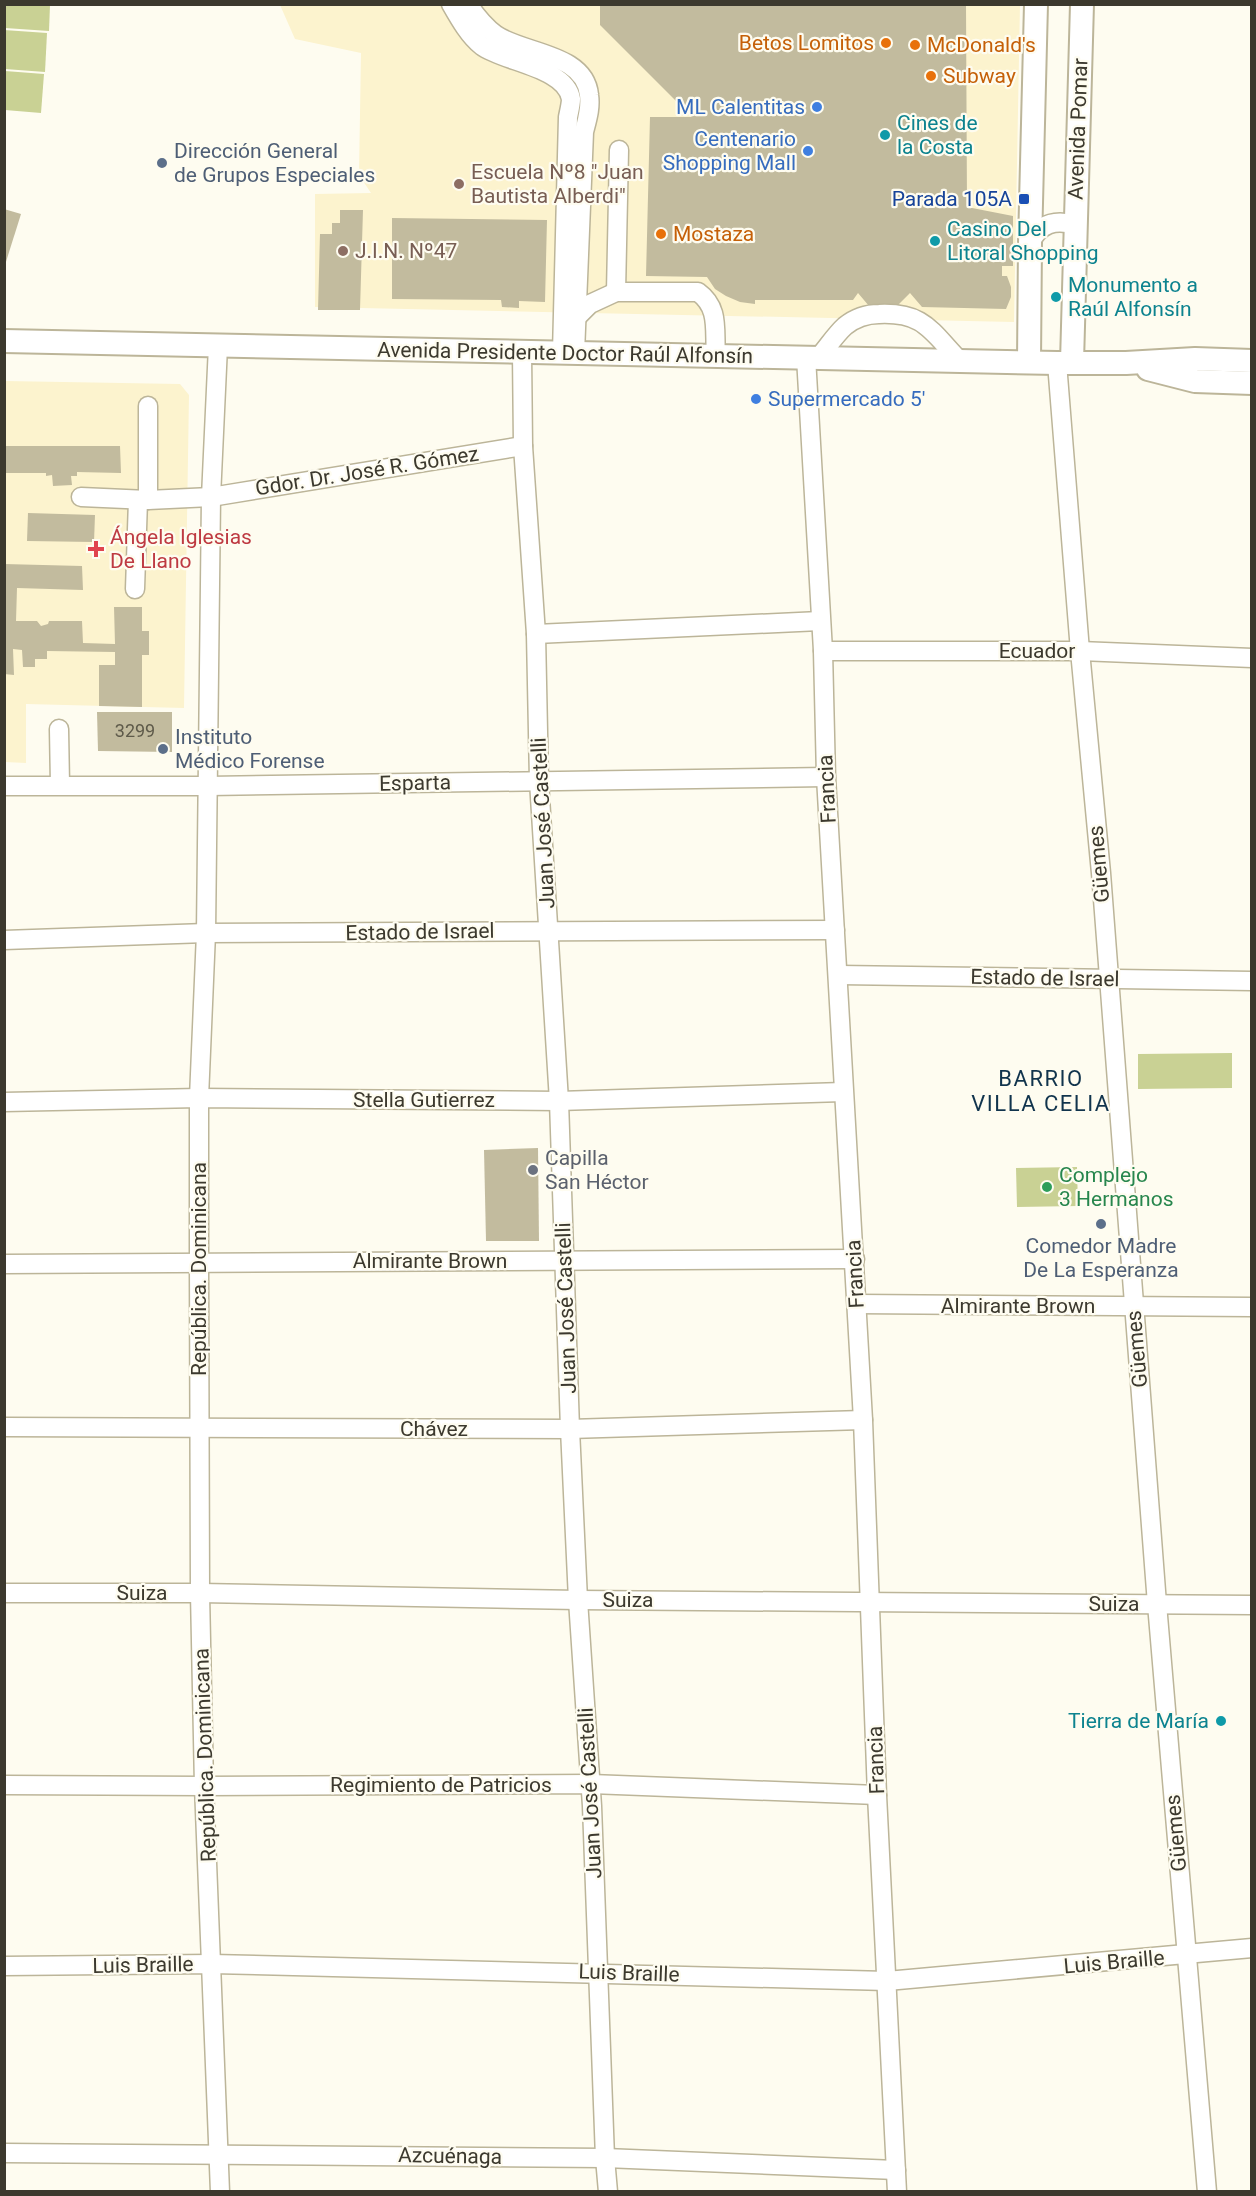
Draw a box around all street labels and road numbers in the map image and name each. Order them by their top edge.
street label: Avenida Pomar [1064,58,1092,200]
street label: Avenida Presidente Doctor Raúl Alfonsín [377,338,753,368]
street label: Gdor. Dr. José R. Gómez [254,441,480,501]
street label: Ecuador [999,639,1075,663]
street label: Juan José Castelli [527,737,559,909]
street label: Francia [813,754,841,824]
street label: Esparta [379,770,451,796]
street label: Güemes [1084,824,1114,904]
street label: Estado de Israel [345,919,495,945]
street label: Estado de Israel [970,965,1120,991]
street label: Stella Gutierrez [353,1088,495,1112]
street label: República. Dominicana [187,1162,211,1376]
street label: Juan José Castelli [551,1222,581,1394]
street label: Francia [841,1239,869,1309]
street label: Almirante Brown [353,1249,507,1273]
street label: Almirante Brown [941,1294,1095,1318]
street label: Güemes [1122,1309,1152,1389]
street label: Chávez [400,1417,468,1441]
street label: Suiza [117,1581,168,1605]
street label: Suiza [603,1588,654,1612]
street label: Suiza [1089,1592,1140,1616]
street label: República. Dominicana [189,1648,221,1862]
street label: Juan José Castelli [574,1707,606,1879]
street label: Francia [863,1725,889,1795]
street label: Regimiento de Patricios [330,1773,552,1797]
street label: Güemes [1161,1793,1191,1873]
street label: Luis Braille [1063,1946,1165,1978]
street label: Luis Braille [92,1952,194,1978]
street label: Luis Braille [578,1959,680,1987]
street label: Azcuénaga [398,2143,502,2169]

